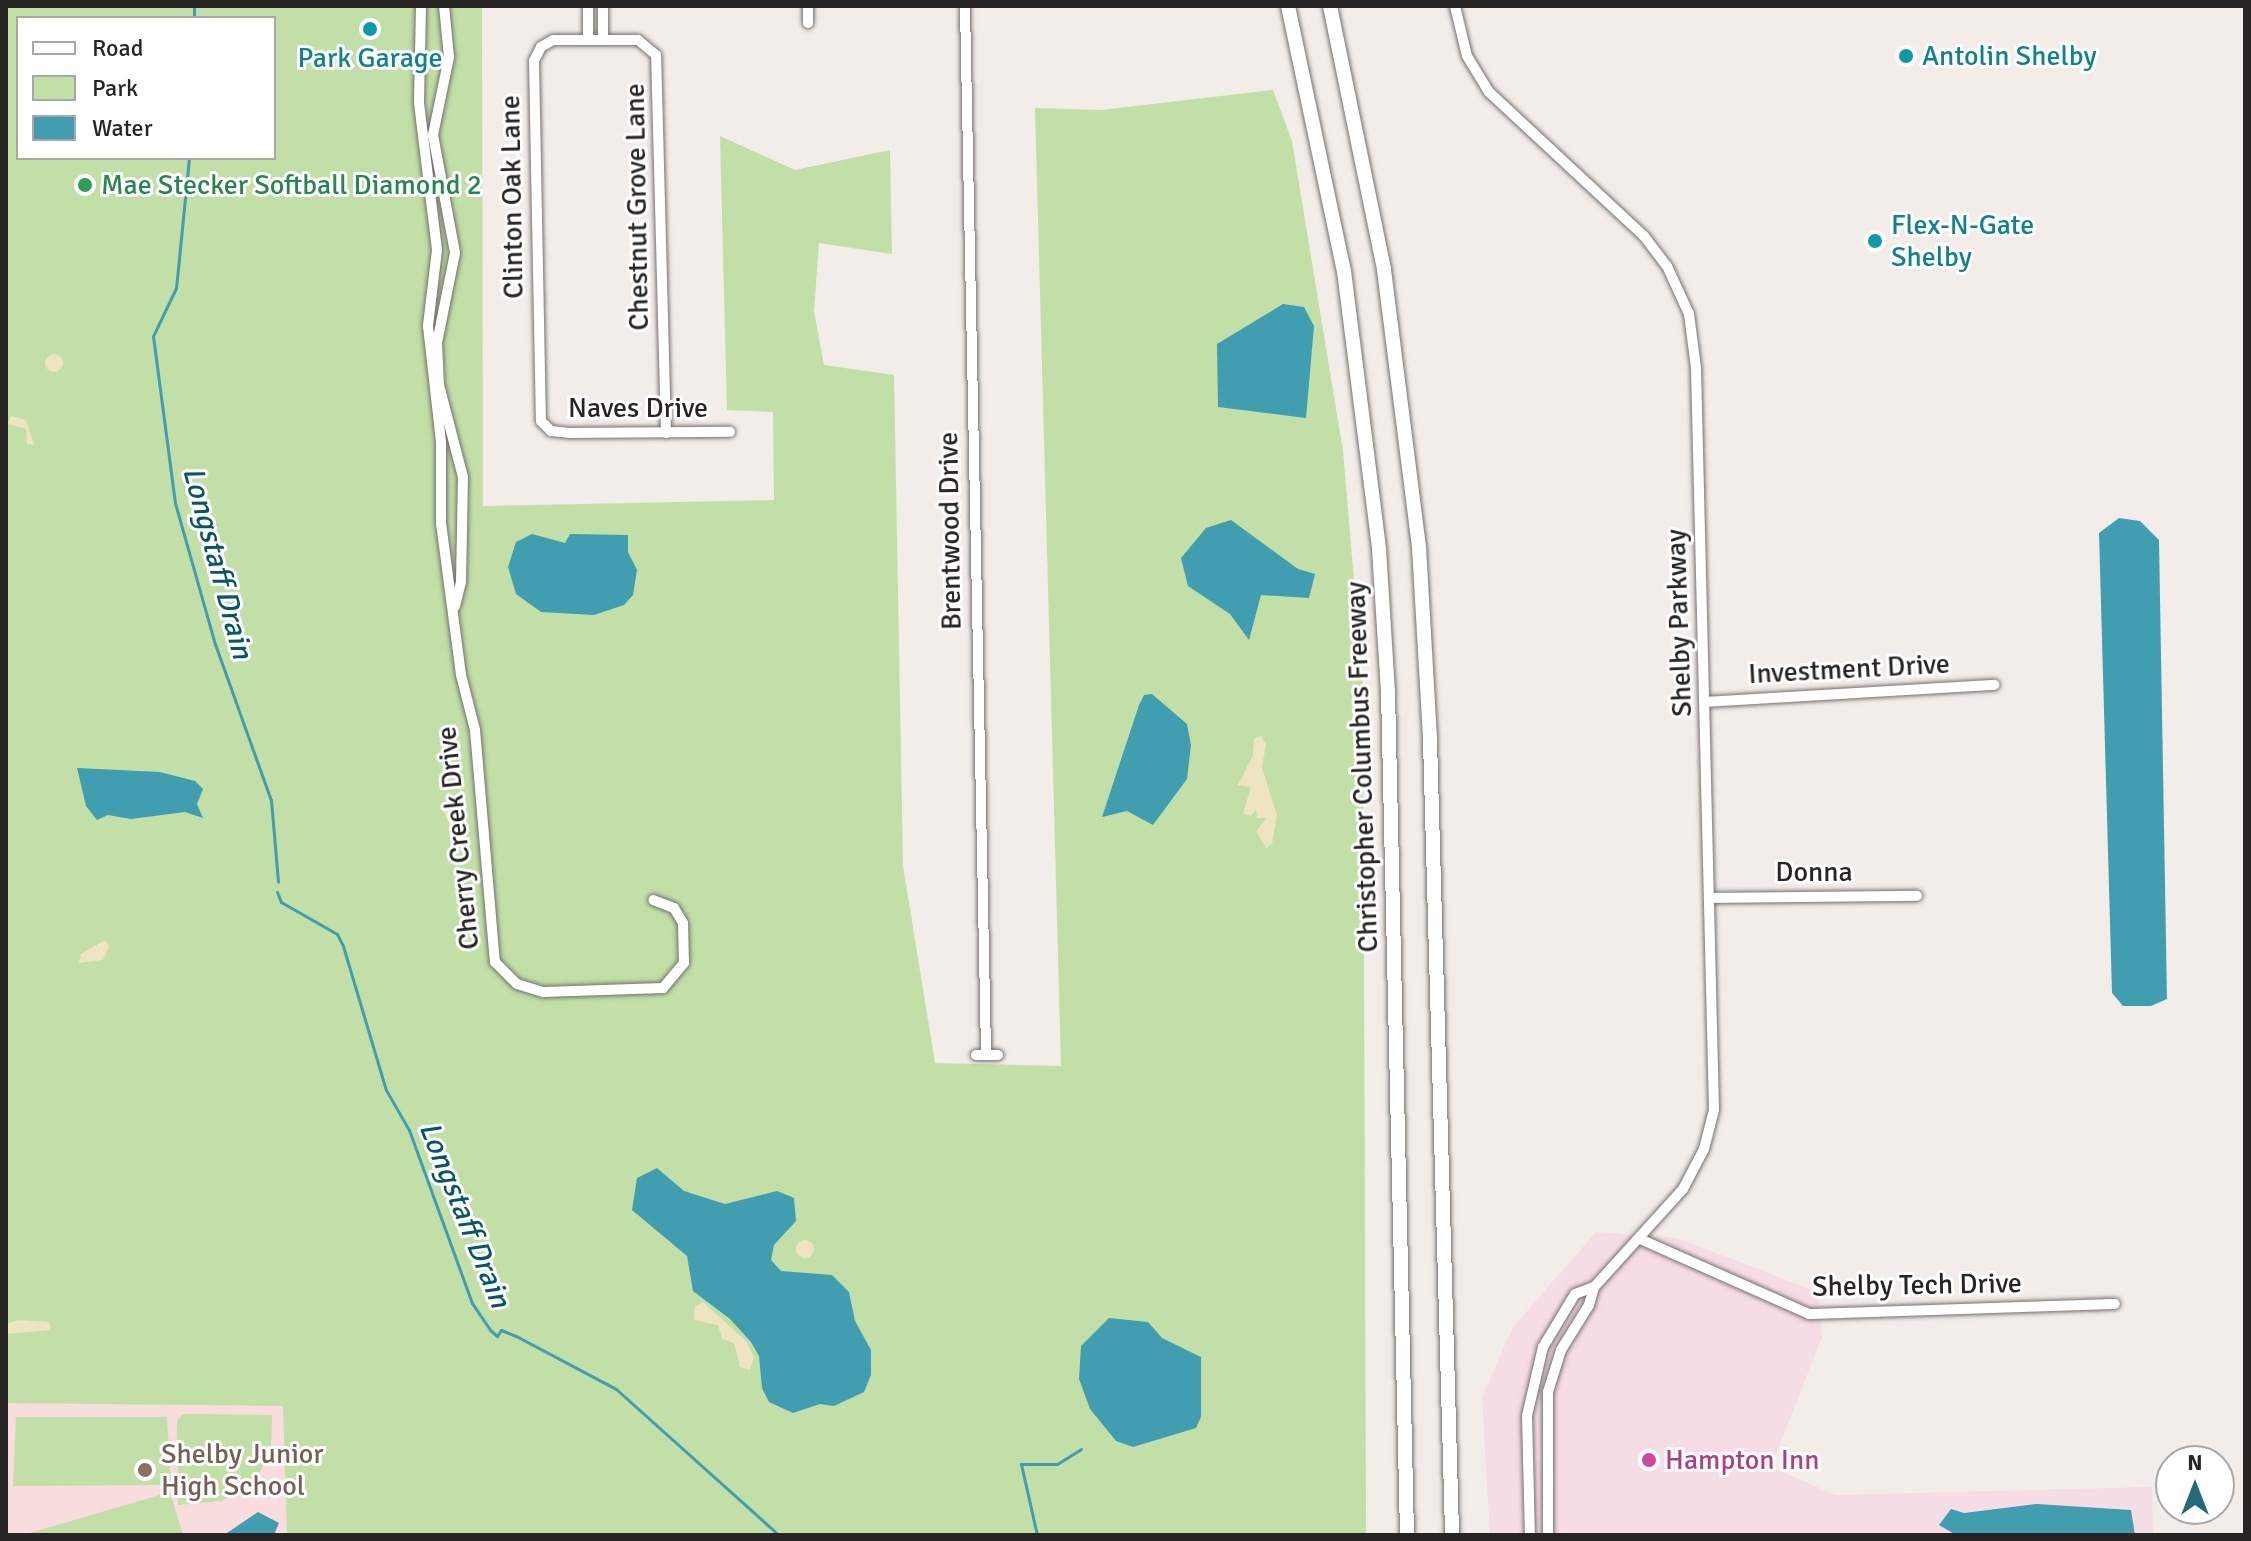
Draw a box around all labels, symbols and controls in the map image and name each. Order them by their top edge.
legend [16,16,276,160]
marker: Park Garage [361,20,379,38]
text: Road [92,33,143,63]
place label: Antolin Shelby [1922,39,2096,73]
place label: Park Garage [297,41,443,75]
marker: Antolin Shelby [1897,47,1915,65]
text: Park [92,73,138,103]
street label: Chestnut Grove Lane [618,83,656,331]
street label: Clinton Oak Lane [493,95,531,299]
text: Water [92,113,152,143]
place label: Mae Stecker Softball Diamond 2 [101,168,482,202]
marker: Mae Stecker Softball Diamond 2 [76,176,94,194]
place label: Flex-N-Gate Shelby [1891,208,2034,274]
marker: Flex-N-Gate Shelby [1866,232,1884,250]
street label: Naves Drive [568,391,708,425]
street label: Brentwood Drive [931,432,969,630]
water label: Longstaff Drain [174,463,260,663]
street label: Shelby Parkway [1659,529,1699,717]
street label: Christopher Columbus Freeway [1339,581,1385,953]
street label: Investment Drive [1747,647,1951,691]
street label: Cherry Creek Drive [430,725,486,951]
street label: Donna [1775,855,1853,889]
water label: Longstaff Drain [410,1117,518,1313]
street label: Shelby Tech Drive [1812,1266,2022,1304]
place label: Shelby Junior High School [161,1437,324,1503]
place label: Hampton Inn [1665,1443,1820,1477]
north arrow [2155,1445,2235,1525]
text: N [2187,1449,2203,1476]
marker: Hampton Inn [1640,1451,1658,1469]
marker: Shelby Junior High School [136,1461,154,1479]

